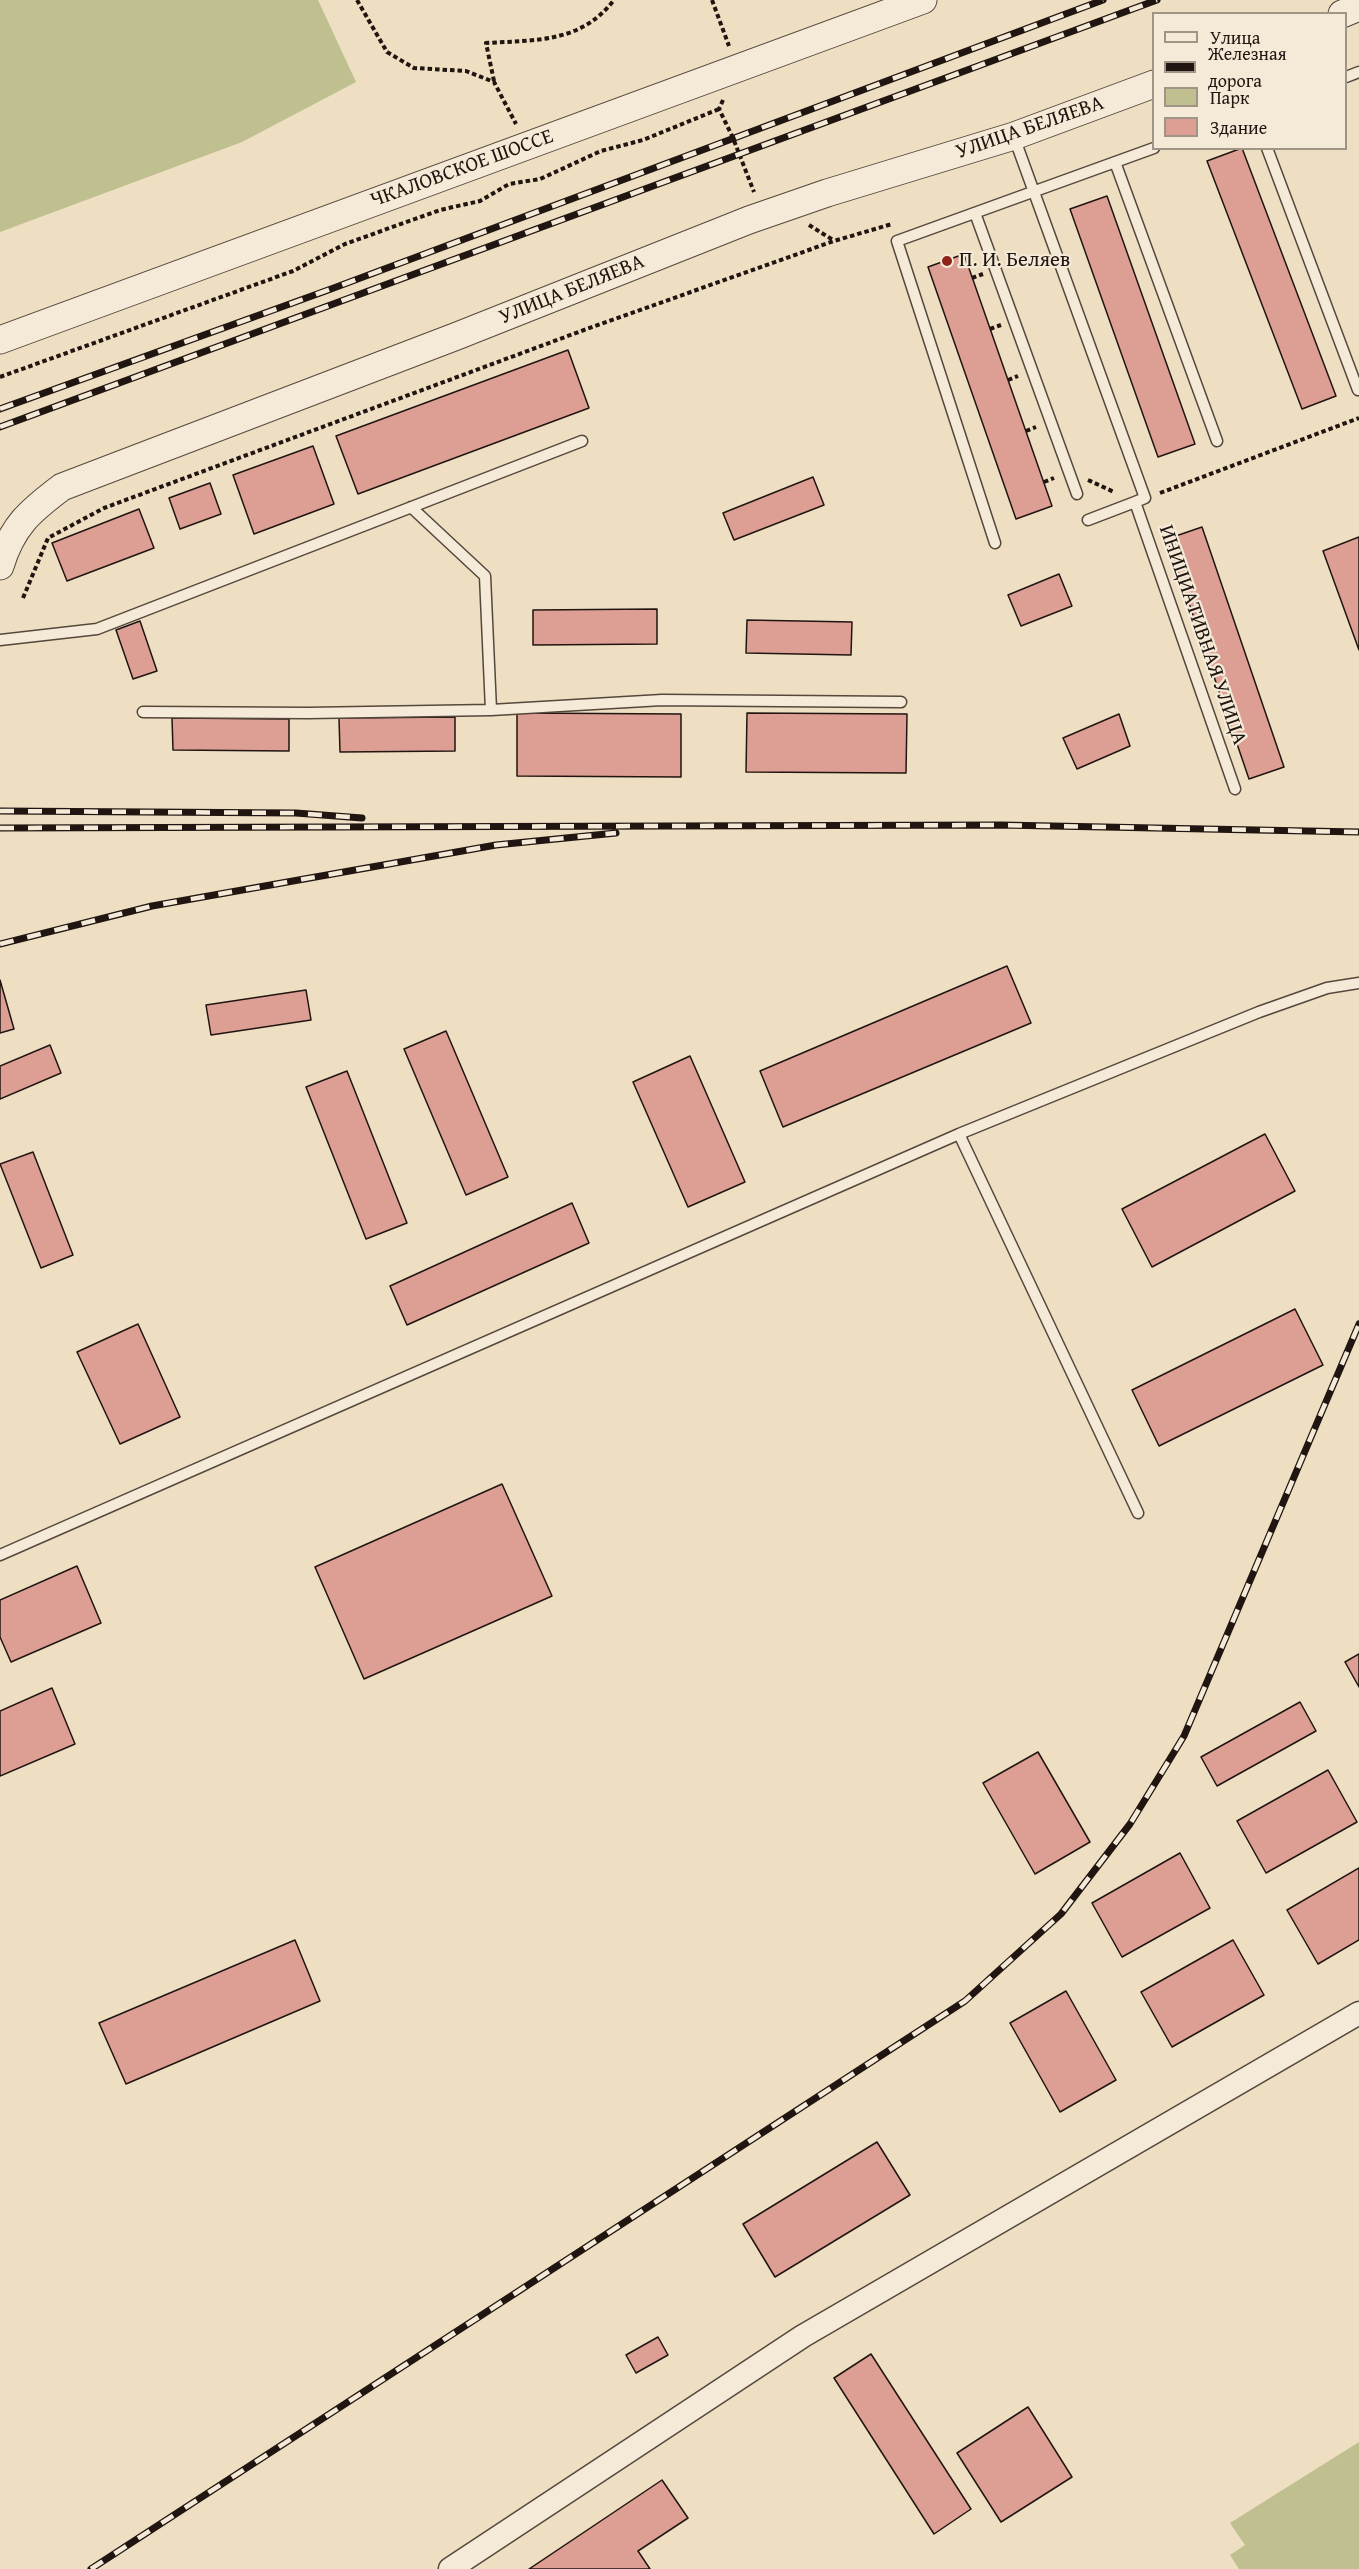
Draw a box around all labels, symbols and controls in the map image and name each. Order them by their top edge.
legend [1152,12,1347,150]
text: Улица [1210,24,1260,51]
text: Железная дорога [1208,40,1287,94]
text: Парк [1210,84,1249,111]
street label: УЛИЦА БЕЛЯЕВА [953,91,1107,165]
text: Здание [1210,114,1267,141]
street label: ЧКАЛОВСКОЕ ШОССЕ [367,124,557,214]
place label: П. И. Беляев [959,248,1070,274]
street label: УЛИЦА БЕЛЯЕВА [496,249,648,331]
marker: П. И. Беляев [940,254,954,268]
street label: ИНИЦИАТИВНАЯ УЛИЦА [1153,522,1251,748]

